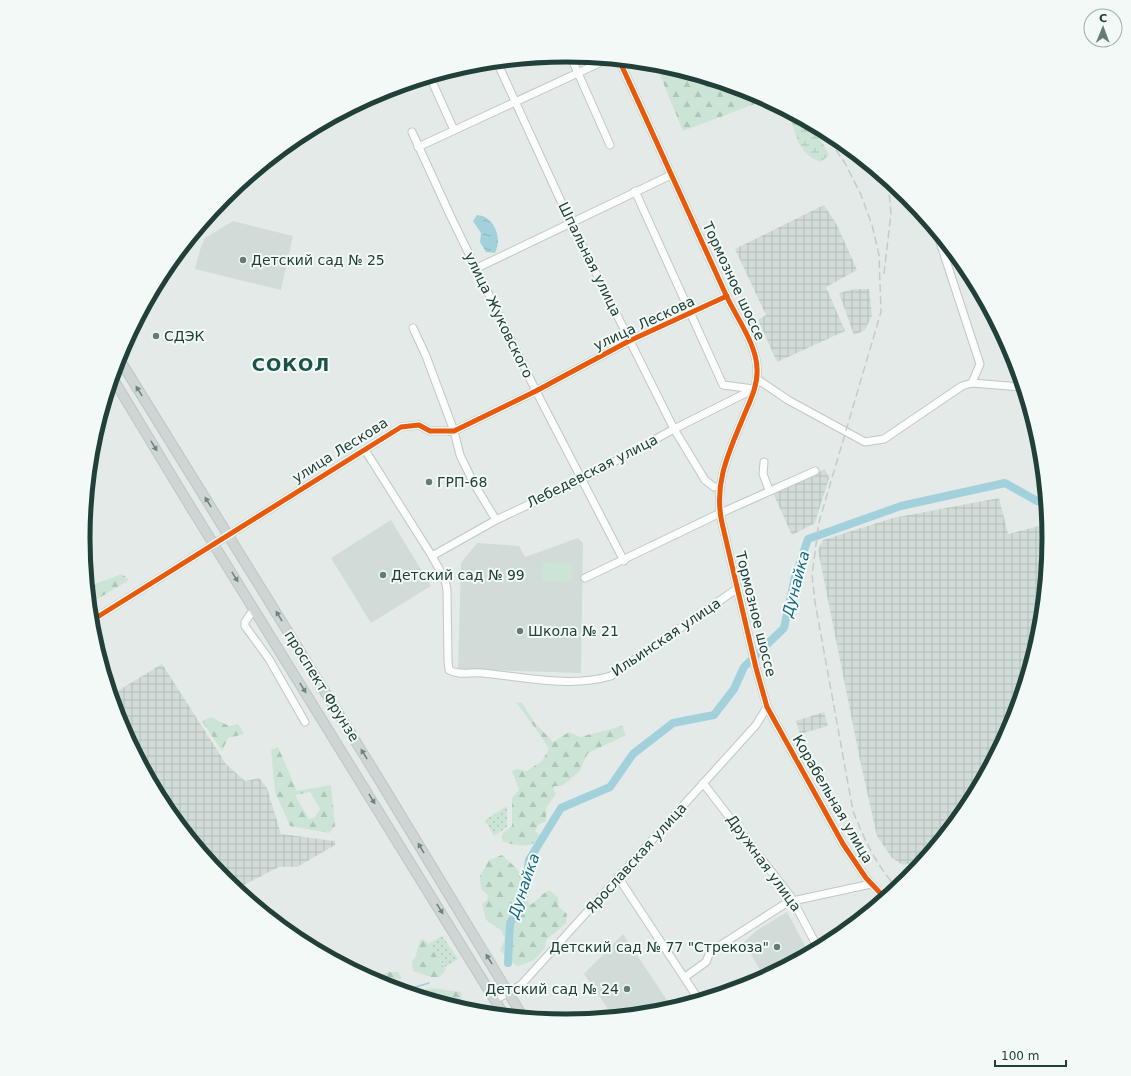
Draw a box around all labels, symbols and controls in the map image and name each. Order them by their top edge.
north arrow [1083,8,1123,48]
text: С [1099,12,1107,25]
street label: Шпальная улица [555,199,625,319]
street label: Тормозное шоссе [699,218,768,343]
street label: улица Жуковского [462,249,536,381]
place label: Детский сад № 25 [251,252,385,268]
marker: Детский сад № 25 [238,255,248,265]
street label: улица Лескова [591,293,697,353]
place label: СДЭК [164,328,204,344]
marker: СДЭК [151,331,161,341]
district label: СОКОЛ [252,354,330,375]
one-way arrow [136,385,143,397]
street label: улица Лескова [289,414,391,486]
street label: Лебедевская улица [524,431,660,511]
one-way arrow [150,441,158,451]
place label: ГРП-68 [437,474,487,490]
marker: ГРП-68 [424,477,434,487]
one-way arrow [204,496,211,508]
street label: Тормозное шоссе [732,549,779,678]
water label: Дунайка [778,549,813,620]
place label: Детский сад № 99 [391,567,525,583]
marker: Детский сад № 99 [378,570,388,580]
one-way arrow [231,572,239,582]
street label: Ильинская улица [608,595,724,679]
one-way arrow [275,610,282,622]
place label: Школа № 21 [528,623,619,639]
marker: Школа № 21 [515,626,525,636]
street label: проспект Фрунзе [281,628,363,744]
one-way arrow [300,682,307,694]
street label: Корабельная улица [790,732,876,866]
one-way arrow [360,749,368,759]
one-way arrow [368,793,375,805]
street label: Ярославская улица [582,800,690,916]
street label: Дружная улица [724,811,804,915]
one-way arrow [417,843,425,853]
water label: Дунайка [504,851,544,922]
one-way arrow [436,903,443,915]
place label: Детский сад № 77 "Стрекоза" [549,939,769,955]
marker: Детский сад № 77 "Стрекоза" [772,942,782,952]
one-way arrow [485,954,493,964]
place label: Детский сад № 24 [485,981,619,997]
marker: Детский сад № 24 [622,984,632,994]
scale bar [995,1042,1066,1068]
text: 100 m [1001,1049,1039,1063]

